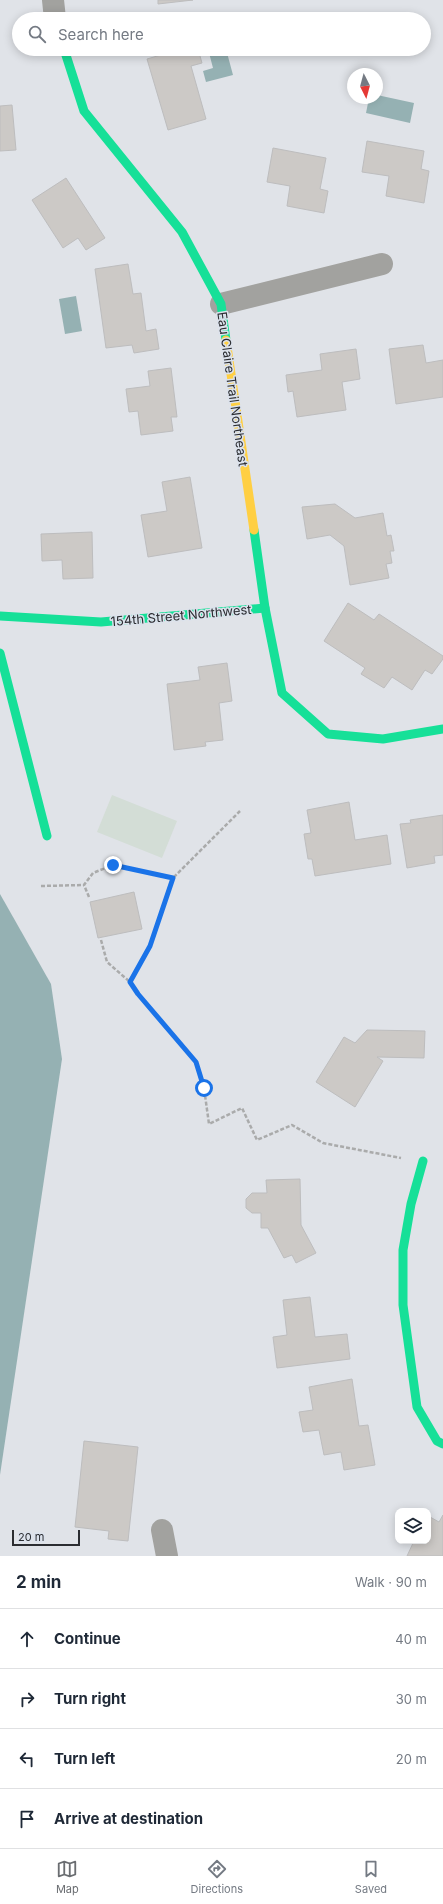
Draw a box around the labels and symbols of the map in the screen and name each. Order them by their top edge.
north arrow [347,68,383,104]
street label: Eau Claire Trail Northeast [214,311,252,467]
street label: 154th Street Northwest [110,601,252,629]
route end [104,856,122,874]
route start [195,1079,213,1097]
scale bar [12,1528,80,1547]

